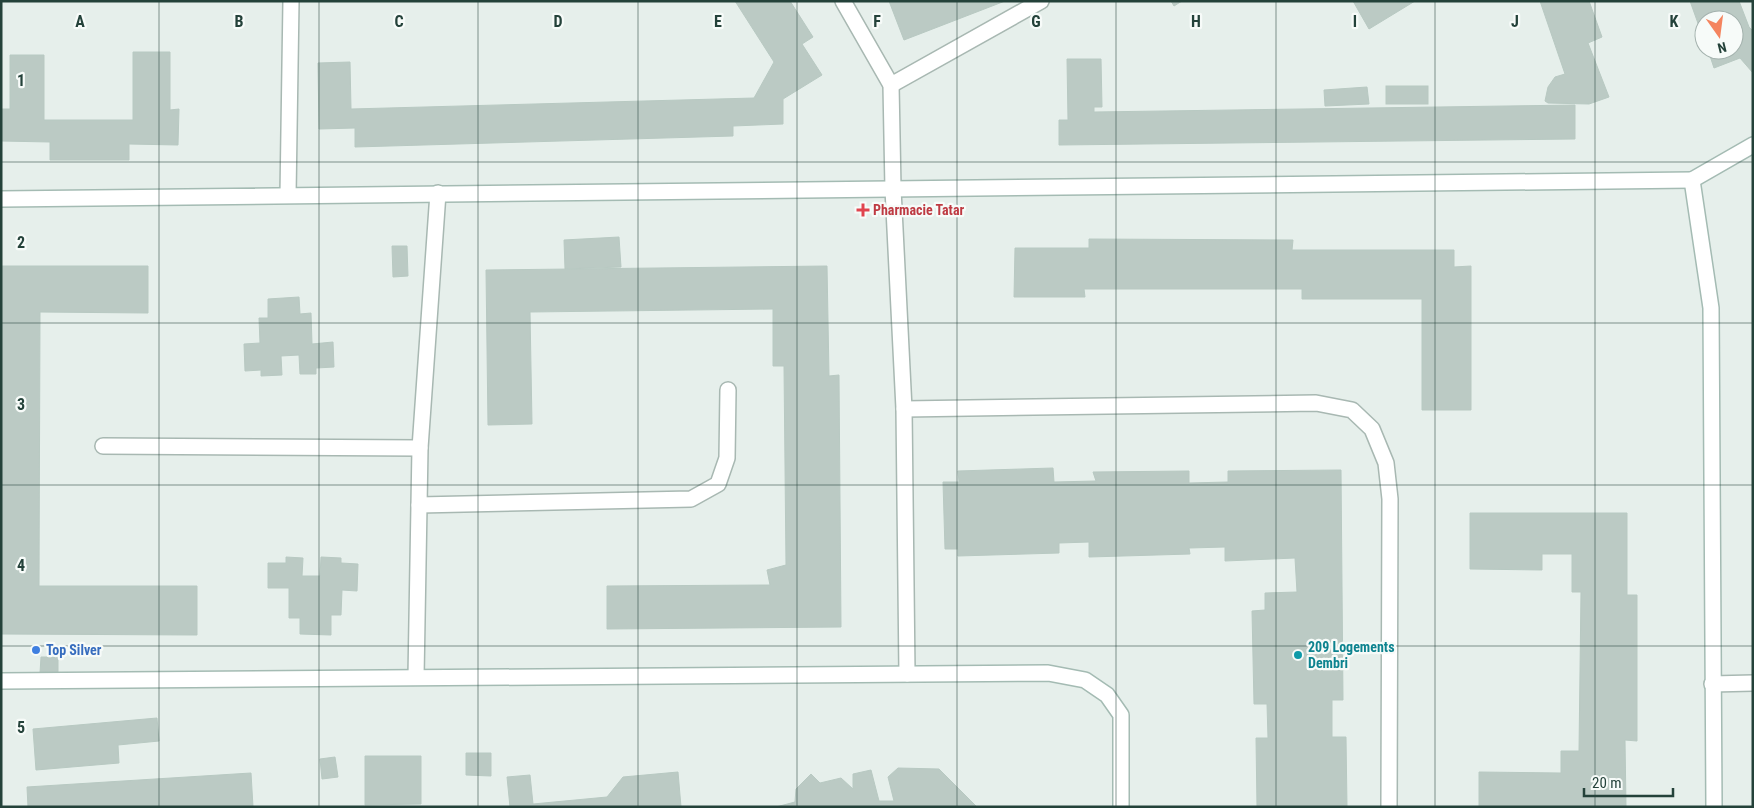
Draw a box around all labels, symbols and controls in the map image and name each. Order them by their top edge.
north arrow [1694,10,1744,60]
text: A [75,12,85,31]
text: B [235,12,244,31]
text: C [394,12,404,31]
text: D [553,12,563,31]
text: E [714,12,722,31]
text: F [873,12,881,31]
text: G [1031,12,1041,31]
text: H [1191,12,1201,31]
text: I [1353,12,1357,31]
text: J [1511,12,1519,31]
text: K [1670,12,1679,31]
text: N [1716,39,1728,56]
text: 1 [17,71,25,90]
place label: Pharmacie Tatar [873,202,964,218]
marker: Pharmacie Tatar [857,204,869,216]
text: 2 [17,233,25,252]
text: 3 [17,395,25,414]
text: 4 [17,556,25,575]
place label: 209 Logements Dembri [1308,639,1395,671]
place label: Top Silver [46,642,102,658]
marker: Top Silver [30,644,42,656]
marker: 209 Logements Dembri [1292,649,1304,661]
text: 5 [17,718,25,737]
scale bar [1584,766,1673,798]
text: 20 m [1592,774,1622,792]

